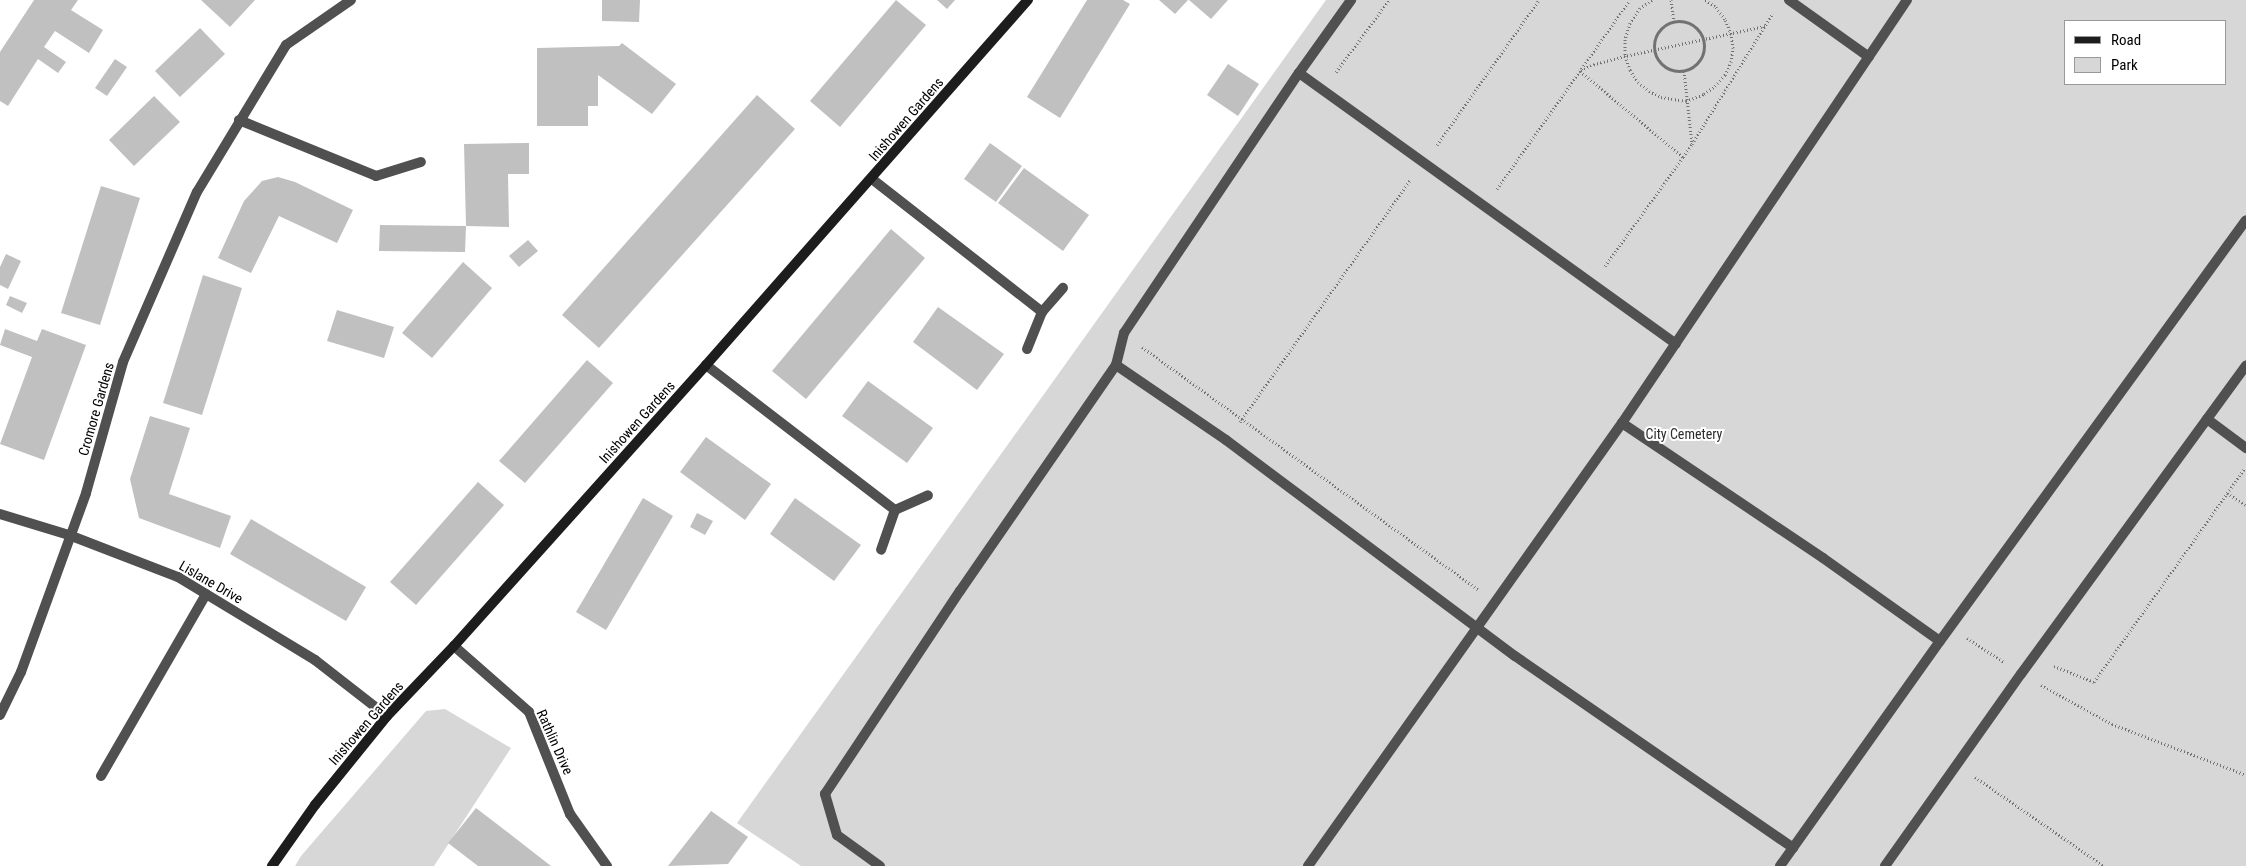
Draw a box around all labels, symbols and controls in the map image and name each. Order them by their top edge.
legend [2064,20,2226,85]
text: Road [2111,31,2141,49]
text: Park [2111,56,2138,74]
street label: Inishowen Gardens [865,74,947,164]
street label: Cromore Gardens [75,360,117,458]
street label: Inishowen Gardens [596,377,678,467]
park label: City Cemetery [1646,426,1722,442]
street label: Lislane Drive [176,557,246,607]
street label: Inishowen Gardens [325,678,407,768]
street label: Rathlin Drive [533,707,577,777]

